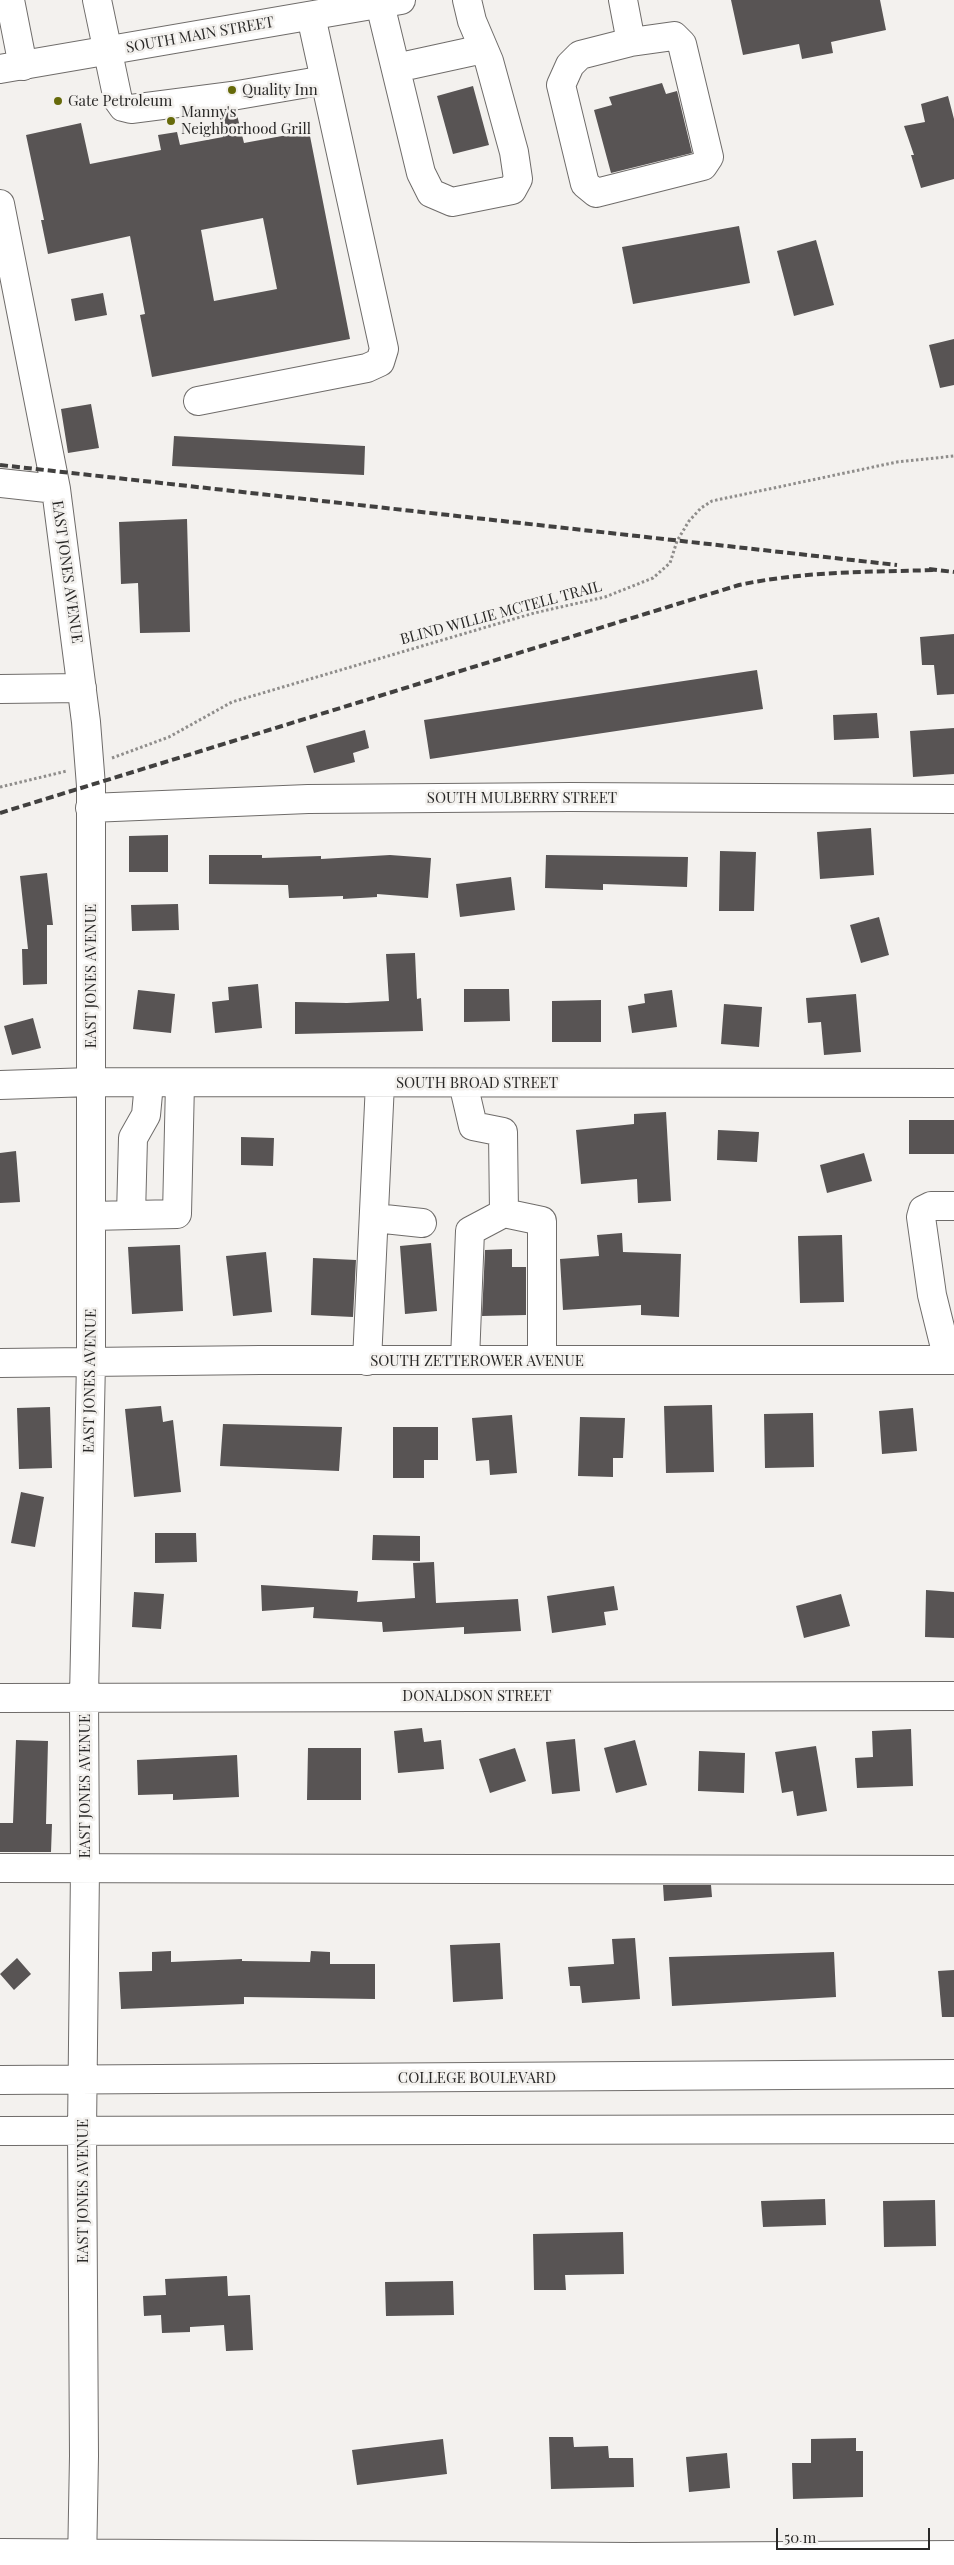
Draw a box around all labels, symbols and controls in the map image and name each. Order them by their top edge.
street label: SOUTH MAIN STREET [125,13,275,57]
place label: Quality Inn [242,81,318,99]
marker: Quality Inn [226,84,238,96]
place label: Gate Petroleum [68,92,172,110]
marker: Gate Petroleum [52,95,64,107]
place label: Manny's Neighborhood Grill [181,103,311,138]
marker: Manny's Neighborhood Grill [165,115,177,127]
street label: EAST JONES AVENUE [48,499,86,645]
street label: BLIND WILLIE MCTELL TRAIL [398,577,604,649]
street label: SOUTH MULBERRY STREET [427,789,617,807]
street label: EAST JONES AVENUE [82,904,100,1048]
street label: SOUTH BROAD STREET [396,1074,558,1092]
street label: EAST JONES AVENUE [80,1309,100,1453]
street label: SOUTH ZETTEROWER AVENUE [370,1352,584,1370]
street label: DONALDSON STREET [402,1687,552,1705]
street label: EAST JONES AVENUE [76,1714,94,1858]
street label: COLLEGE BOULEVARD [398,2069,556,2087]
street label: EAST JONES AVENUE [74,2119,92,2263]
scale bar [779,2518,933,2550]
text: 50 m [784,2527,816,2547]

